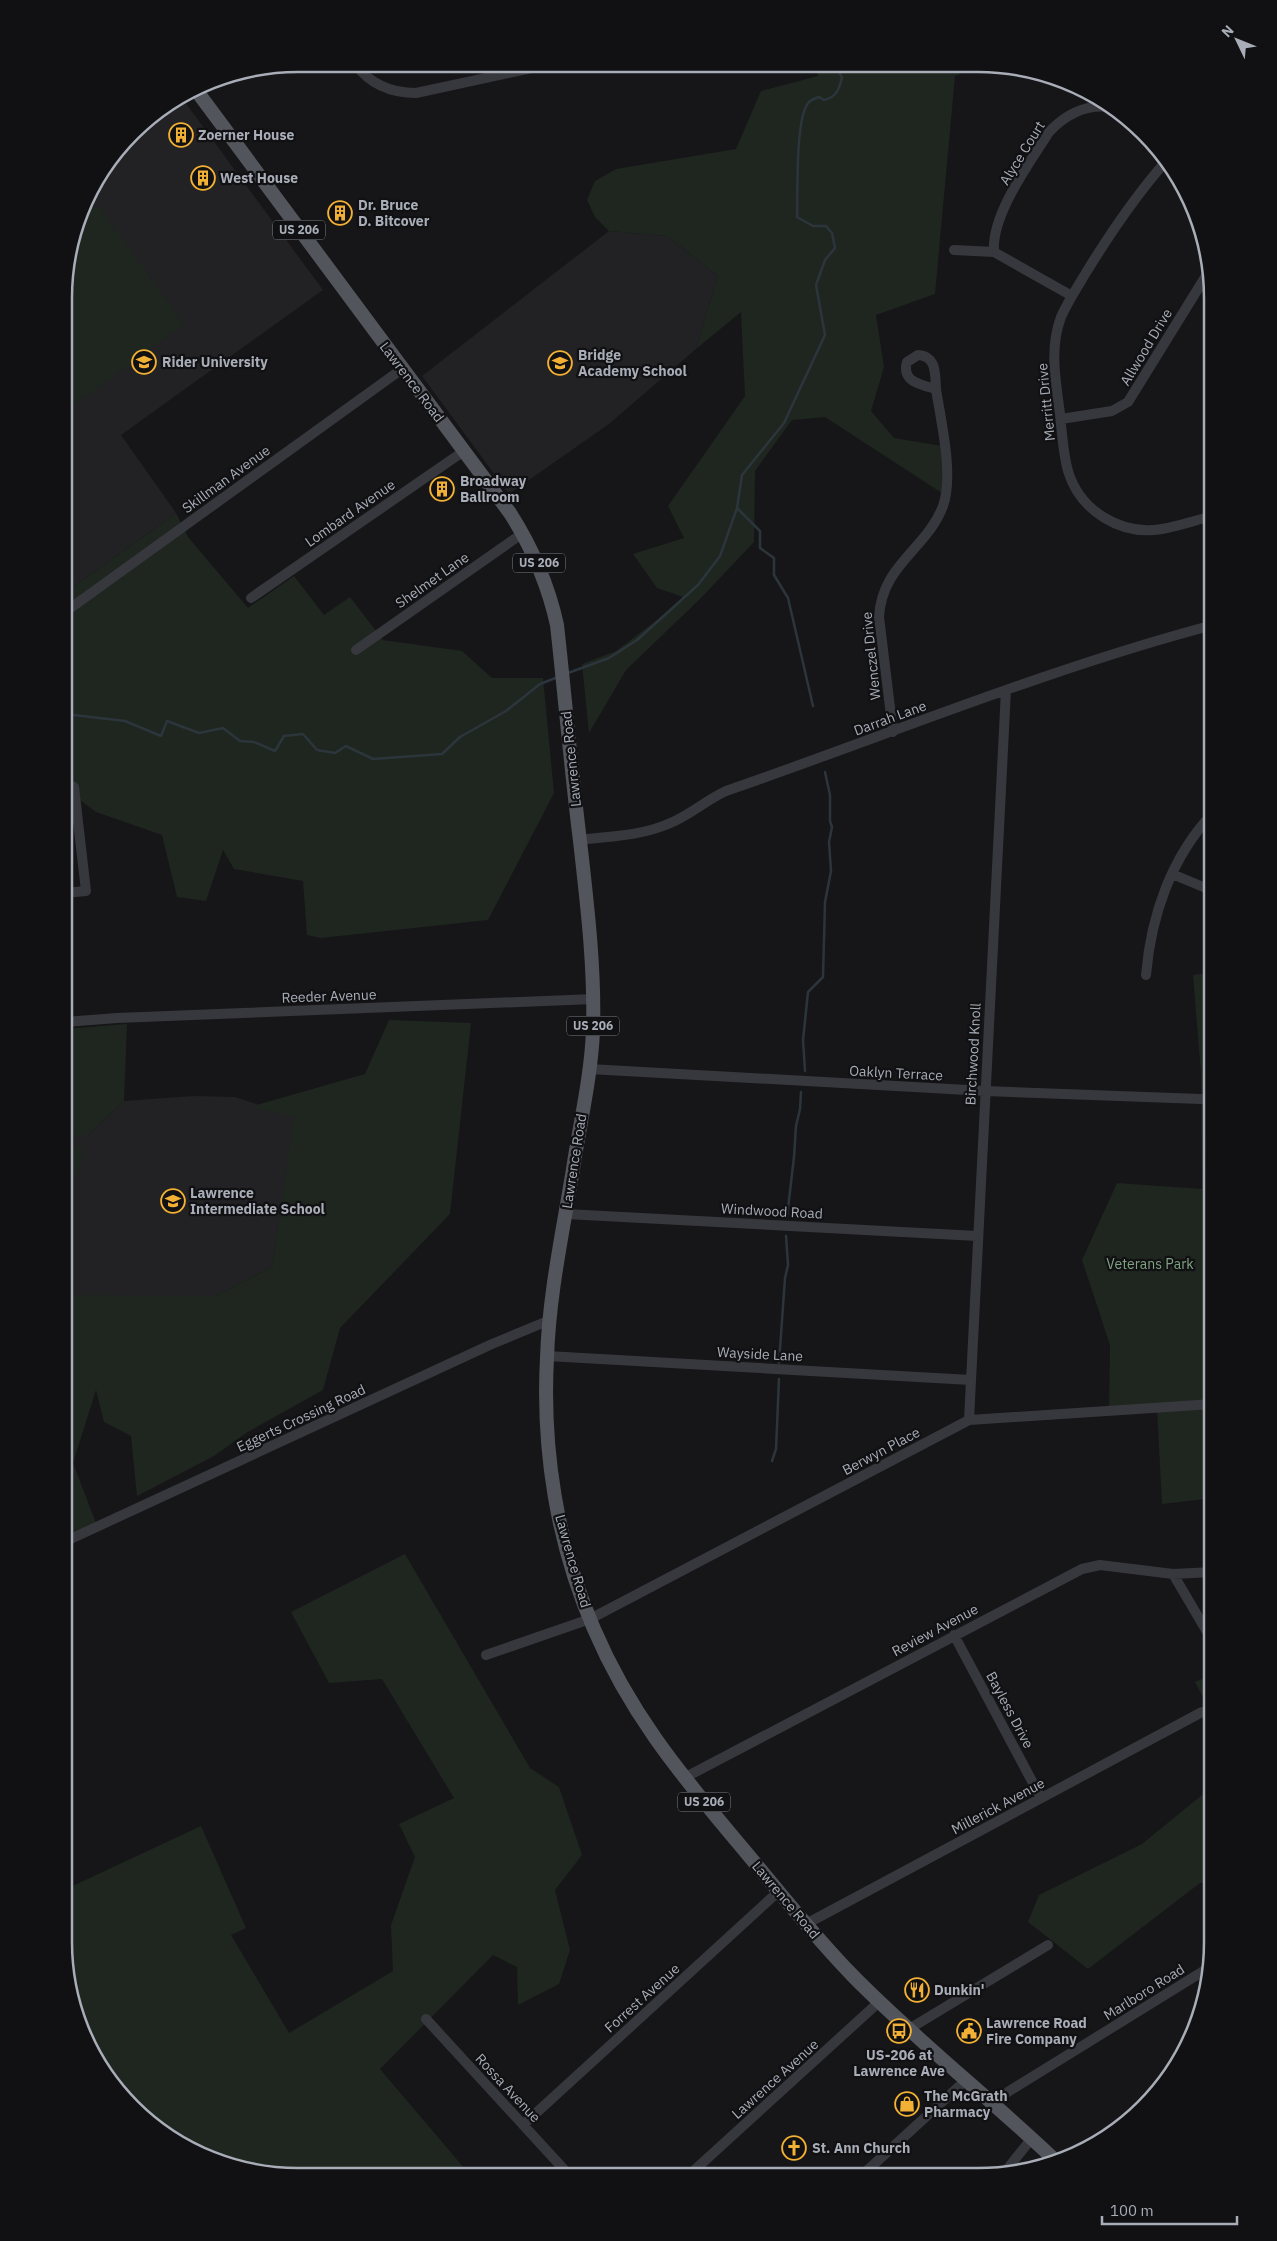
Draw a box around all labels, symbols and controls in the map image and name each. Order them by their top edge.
north arrow [1212,15,1262,65]
text: N [1217,21,1238,41]
street label: Alyce Court [995,118,1049,188]
building icon: Zoerner House [168,122,194,148]
place label: Zoerner House [198,126,294,144]
building icon: West House [190,165,216,191]
place label: West House [220,169,298,187]
place label: Dr. Bruce D. Bitcover [358,196,430,230]
building icon: Dr. Bruce D. Bitcover [327,200,353,226]
road number: US 206 [273,220,325,240]
street label: Allwood Drive [1116,305,1176,389]
street label: Lawrence Road [376,338,448,426]
place label: Bridge Academy School [578,346,687,380]
school or university icon: Rider University [131,349,157,375]
school or university icon: Bridge Academy School [547,350,573,376]
place label: Rider University [162,353,268,371]
street label: Merritt Drive [1033,362,1059,442]
street label: Skillman Avenue [179,441,274,517]
place label: Broadway Ballroom [460,472,527,506]
street label: Lombard Avenue [302,475,399,551]
building icon: Broadway Ballroom [429,476,455,502]
street label: Shelmet Lane [392,548,473,612]
road number: US 206 [513,554,565,572]
street label: Wenczel Drive [857,611,885,701]
street label: Darrah Lane [851,696,929,739]
street label: Lawrence Road [557,710,585,808]
street label: Reeder Avenue [281,985,377,1007]
street label: Birchwood Knoll [961,1002,985,1106]
road number: US 206 [567,1016,619,1036]
street label: Oaklyn Terrace [849,1062,944,1084]
street label: Lawrence Road [558,1112,590,1210]
place label: Lawrence Intermediate School [190,1184,325,1218]
school or university icon: Lawrence Intermediate School [160,1188,186,1214]
street label: Windwood Road [721,1199,823,1223]
park label: Veterans Park [1106,1255,1194,1273]
street label: Wayside Lane [716,1343,804,1365]
street label: Eggerts Crossing Road [234,1380,368,1456]
street label: Berwyn Place [839,1423,923,1479]
street label: Lawrence Road [551,1512,595,1610]
street label: Review Avenue [889,1600,981,1660]
street label: Bayless Drive [982,1669,1038,1752]
street label: Millerick Avenue [948,1774,1048,1838]
road number: US 206 [678,1792,730,1811]
street label: Lawrence Road [748,1857,824,1943]
street label: Forrest Avenue [601,1959,684,2036]
street label: Marlboro Road [1100,1960,1188,2024]
restaurant icon: Dunkin' [904,1977,930,2003]
place label: Dunkin' [934,1981,984,1999]
place label: Lawrence Road Fire Company [986,2014,1087,2048]
bus stop icon: US-206 at Lawrence Ave [886,2018,912,2044]
public building icon: Lawrence Road Fire Company [956,2018,982,2044]
street label: Lawrence Avenue [728,2035,822,2123]
place label: US-206 at Lawrence Ave [853,2046,945,2080]
street label: Rossa Avenue [472,2050,545,2126]
place label: The McGrath Pharmacy [924,2087,1008,2121]
shop icon: The McGrath Pharmacy [894,2091,920,2117]
church icon: St. Ann Church [781,2135,807,2161]
place label: St. Ann Church [812,2139,910,2157]
scale bar [1102,2194,1237,2226]
text: 100 m [1110,2201,1154,2220]

